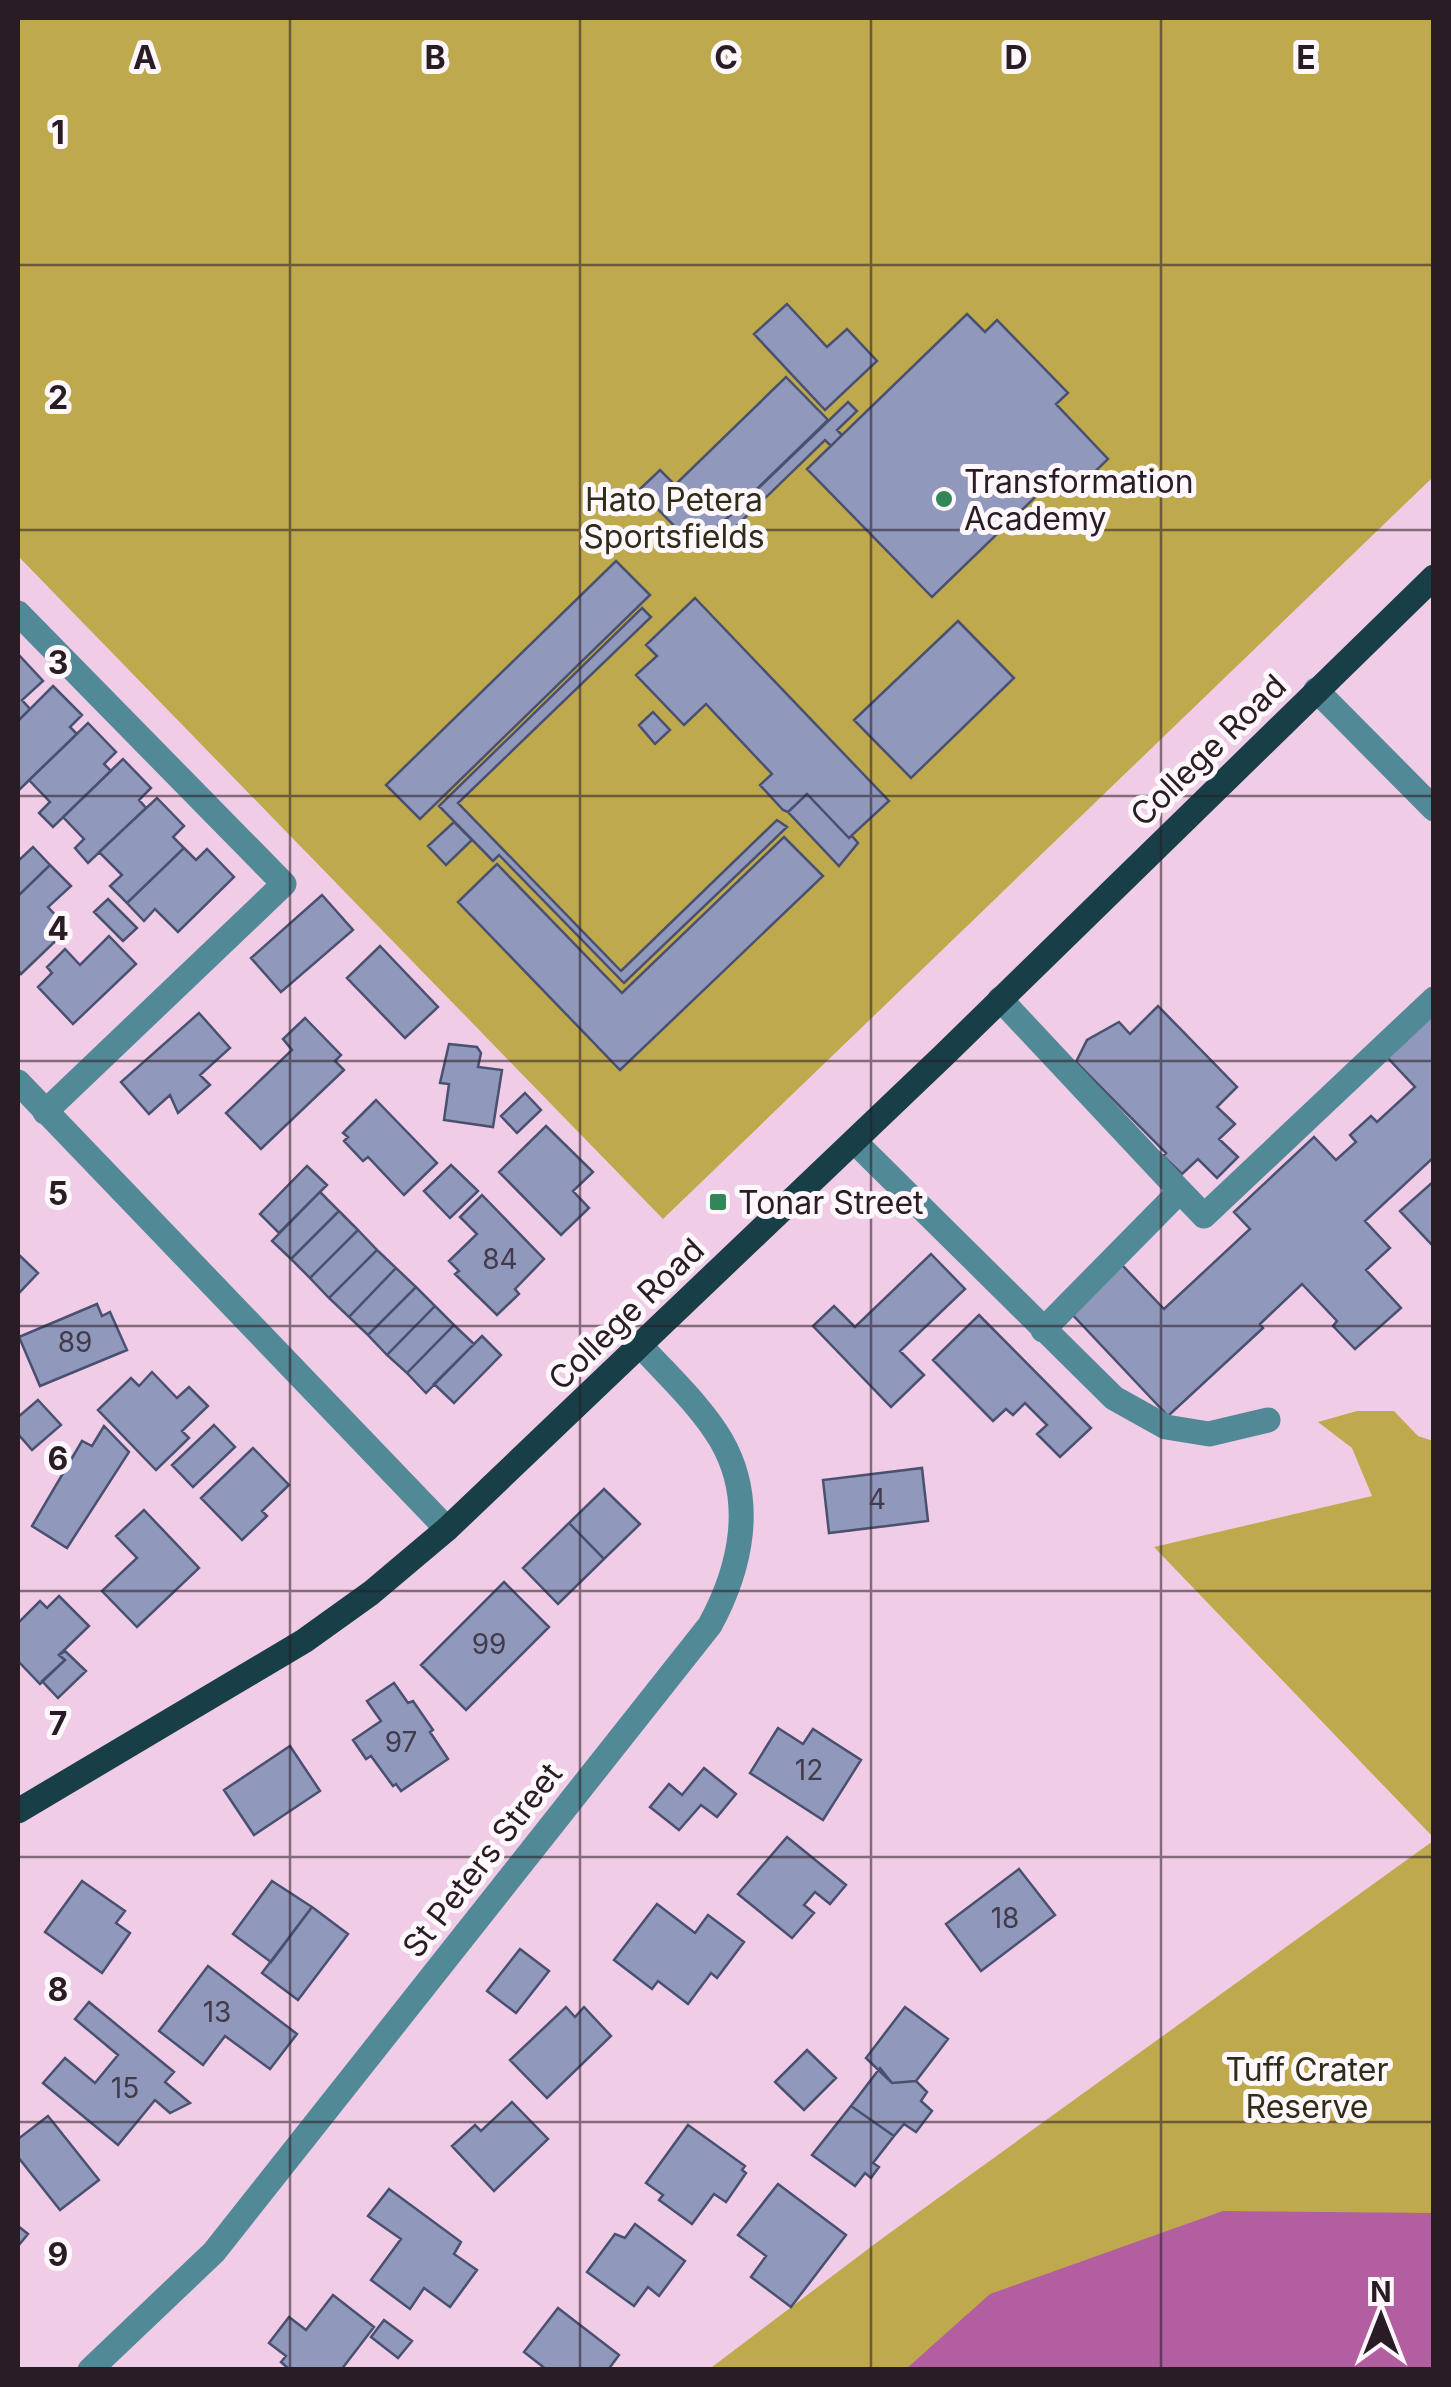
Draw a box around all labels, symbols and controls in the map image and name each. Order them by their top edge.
text: A [133,38,157,77]
text: B [424,38,446,77]
text: C [714,38,738,77]
text: D [1004,38,1028,77]
text: E [1296,38,1316,77]
text: 1 [51,113,65,152]
text: 2 [48,378,68,417]
place label: Transformation Academy [964,462,1194,538]
park label: Hato Petera Sportsfields [583,480,765,556]
marker: Transformation Academy [933,488,955,510]
text: 3 [48,643,68,682]
street label: College Road [1122,666,1294,834]
text: 4 [47,909,69,948]
text: 5 [48,1174,68,1213]
place label: Tonar Street [738,1183,924,1222]
marker: Tonar Street [707,1191,729,1213]
street label: College Road [540,1230,712,1398]
house number: 84 [482,1242,518,1276]
house number: 89 [58,1325,92,1359]
text: 6 [48,1439,68,1478]
house number: 4 [868,1482,886,1516]
house number: 99 [472,1627,506,1661]
text: 7 [49,1704,67,1743]
house number: 97 [385,1725,417,1759]
house number: 12 [795,1753,823,1787]
street label: St Peters Street [394,1755,570,1965]
house number: 18 [991,1901,1019,1935]
text: 8 [48,1970,68,2009]
house number: 13 [203,1995,231,2029]
park label: Tuff Crater Reserve [1226,2050,1388,2126]
house number: 15 [111,2071,139,2105]
text: 9 [48,2235,68,2274]
north arrow [1331,2267,1431,2367]
text: N [1370,2275,1392,2309]

